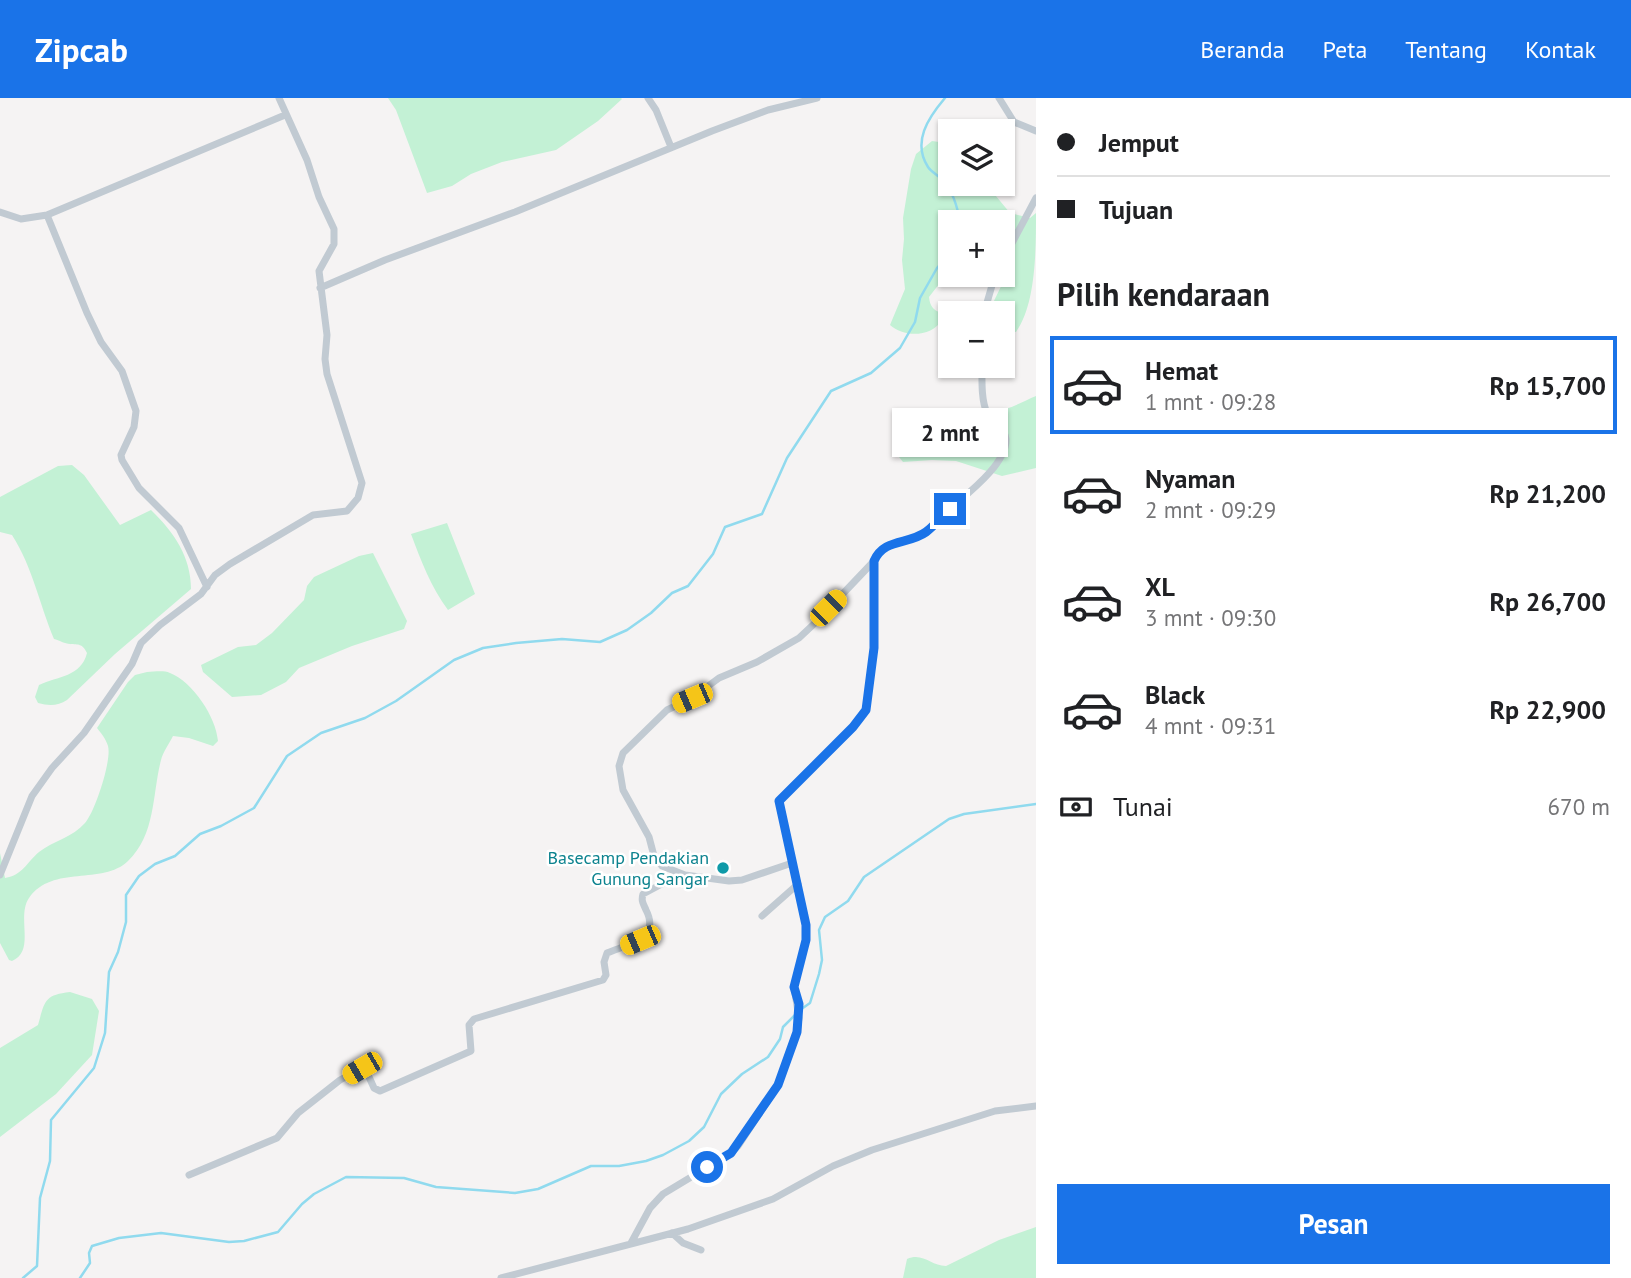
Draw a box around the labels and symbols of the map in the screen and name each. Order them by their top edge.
callout: 2 mnt [892,408,1008,456]
route end [934,493,966,525]
car [806,586,851,630]
car [669,680,716,716]
place label: Basecamp Pendakian Gunung Sangar [548,846,709,890]
marker: Basecamp Pendakian Gunung Sangar [715,860,731,876]
car [617,922,664,958]
car [339,1048,386,1088]
route start [691,1151,723,1183]

